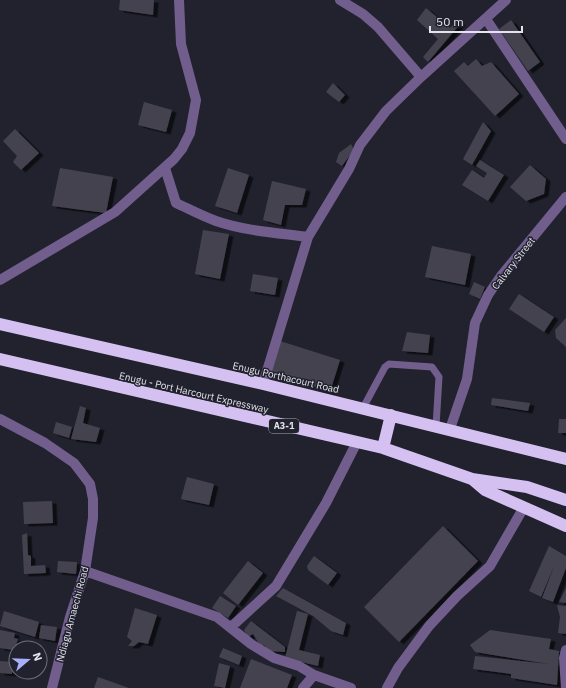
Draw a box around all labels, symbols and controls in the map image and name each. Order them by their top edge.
scale bar [430,8,522,34]
text: 50 m [436,14,464,29]
street label: Calvary Street [489,234,538,292]
street label: Enugu Porthacourt Road [231,359,340,396]
street label: Enugu - Port Harcourt Expressway [118,369,270,416]
road number: A3-1 [269,419,299,433]
street label: Ndiagu Amaechi Road [53,565,92,663]
north arrow [8,640,48,680]
text: N [30,651,45,663]

